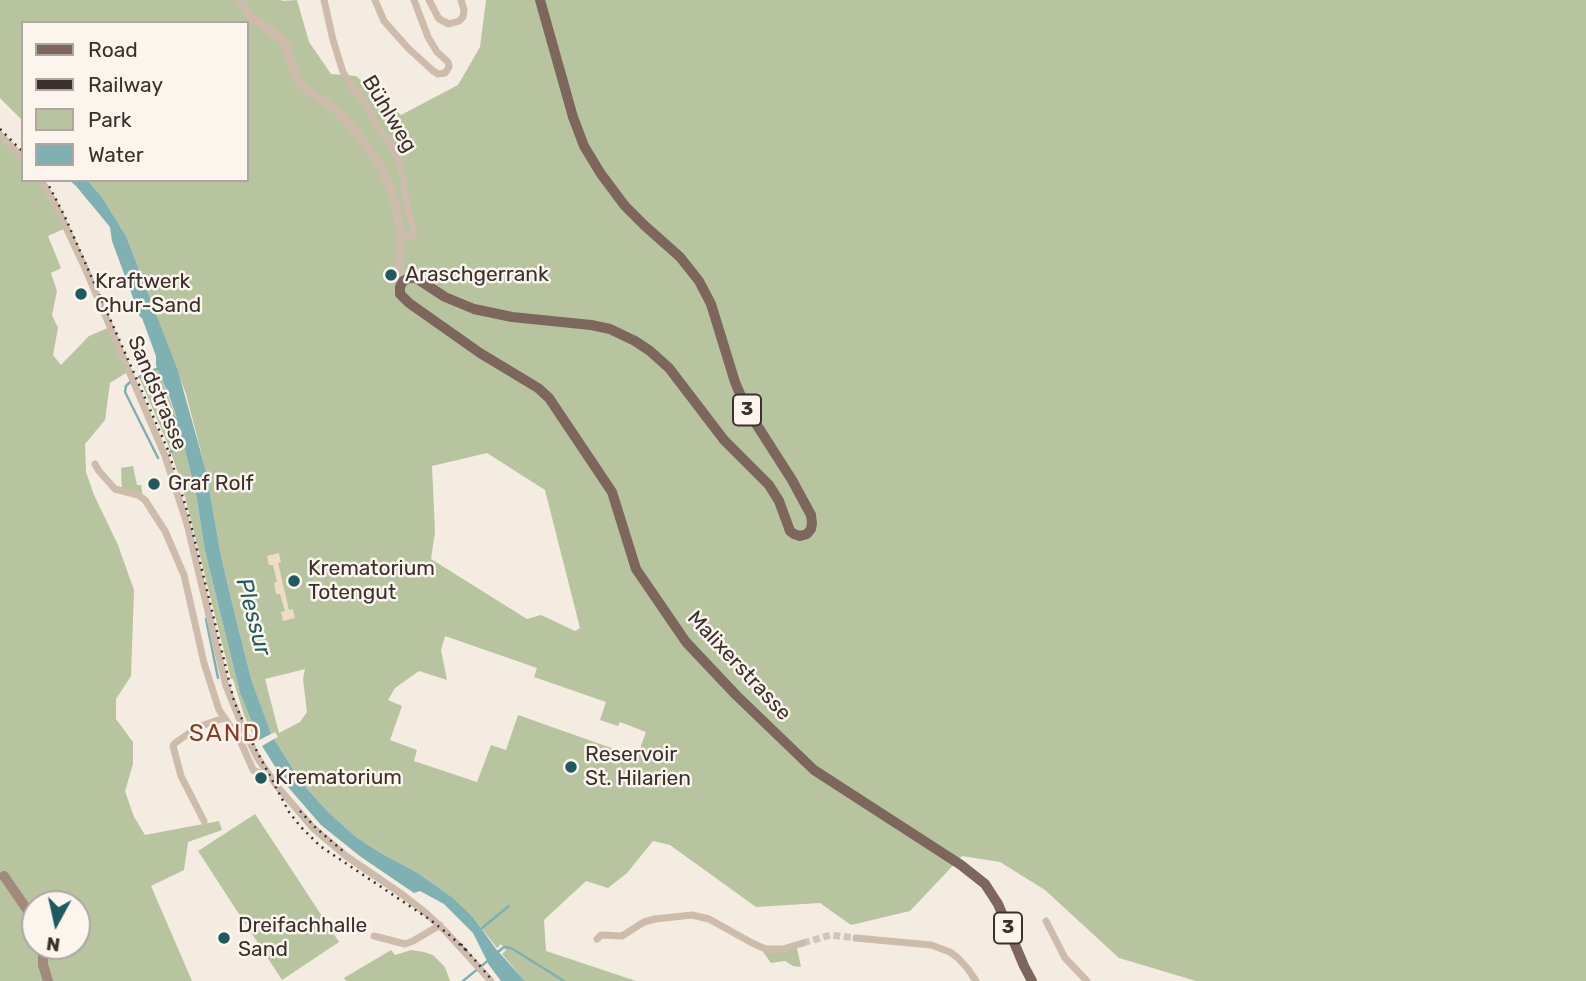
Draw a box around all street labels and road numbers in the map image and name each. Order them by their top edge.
street label: Bühlweg [356,71,422,157]
street label: Sandstrasse [122,332,192,454]
road number: 3 [733,394,761,426]
street label: Malixerstrasse [682,606,796,726]
road number: 3 [994,912,1022,944]

